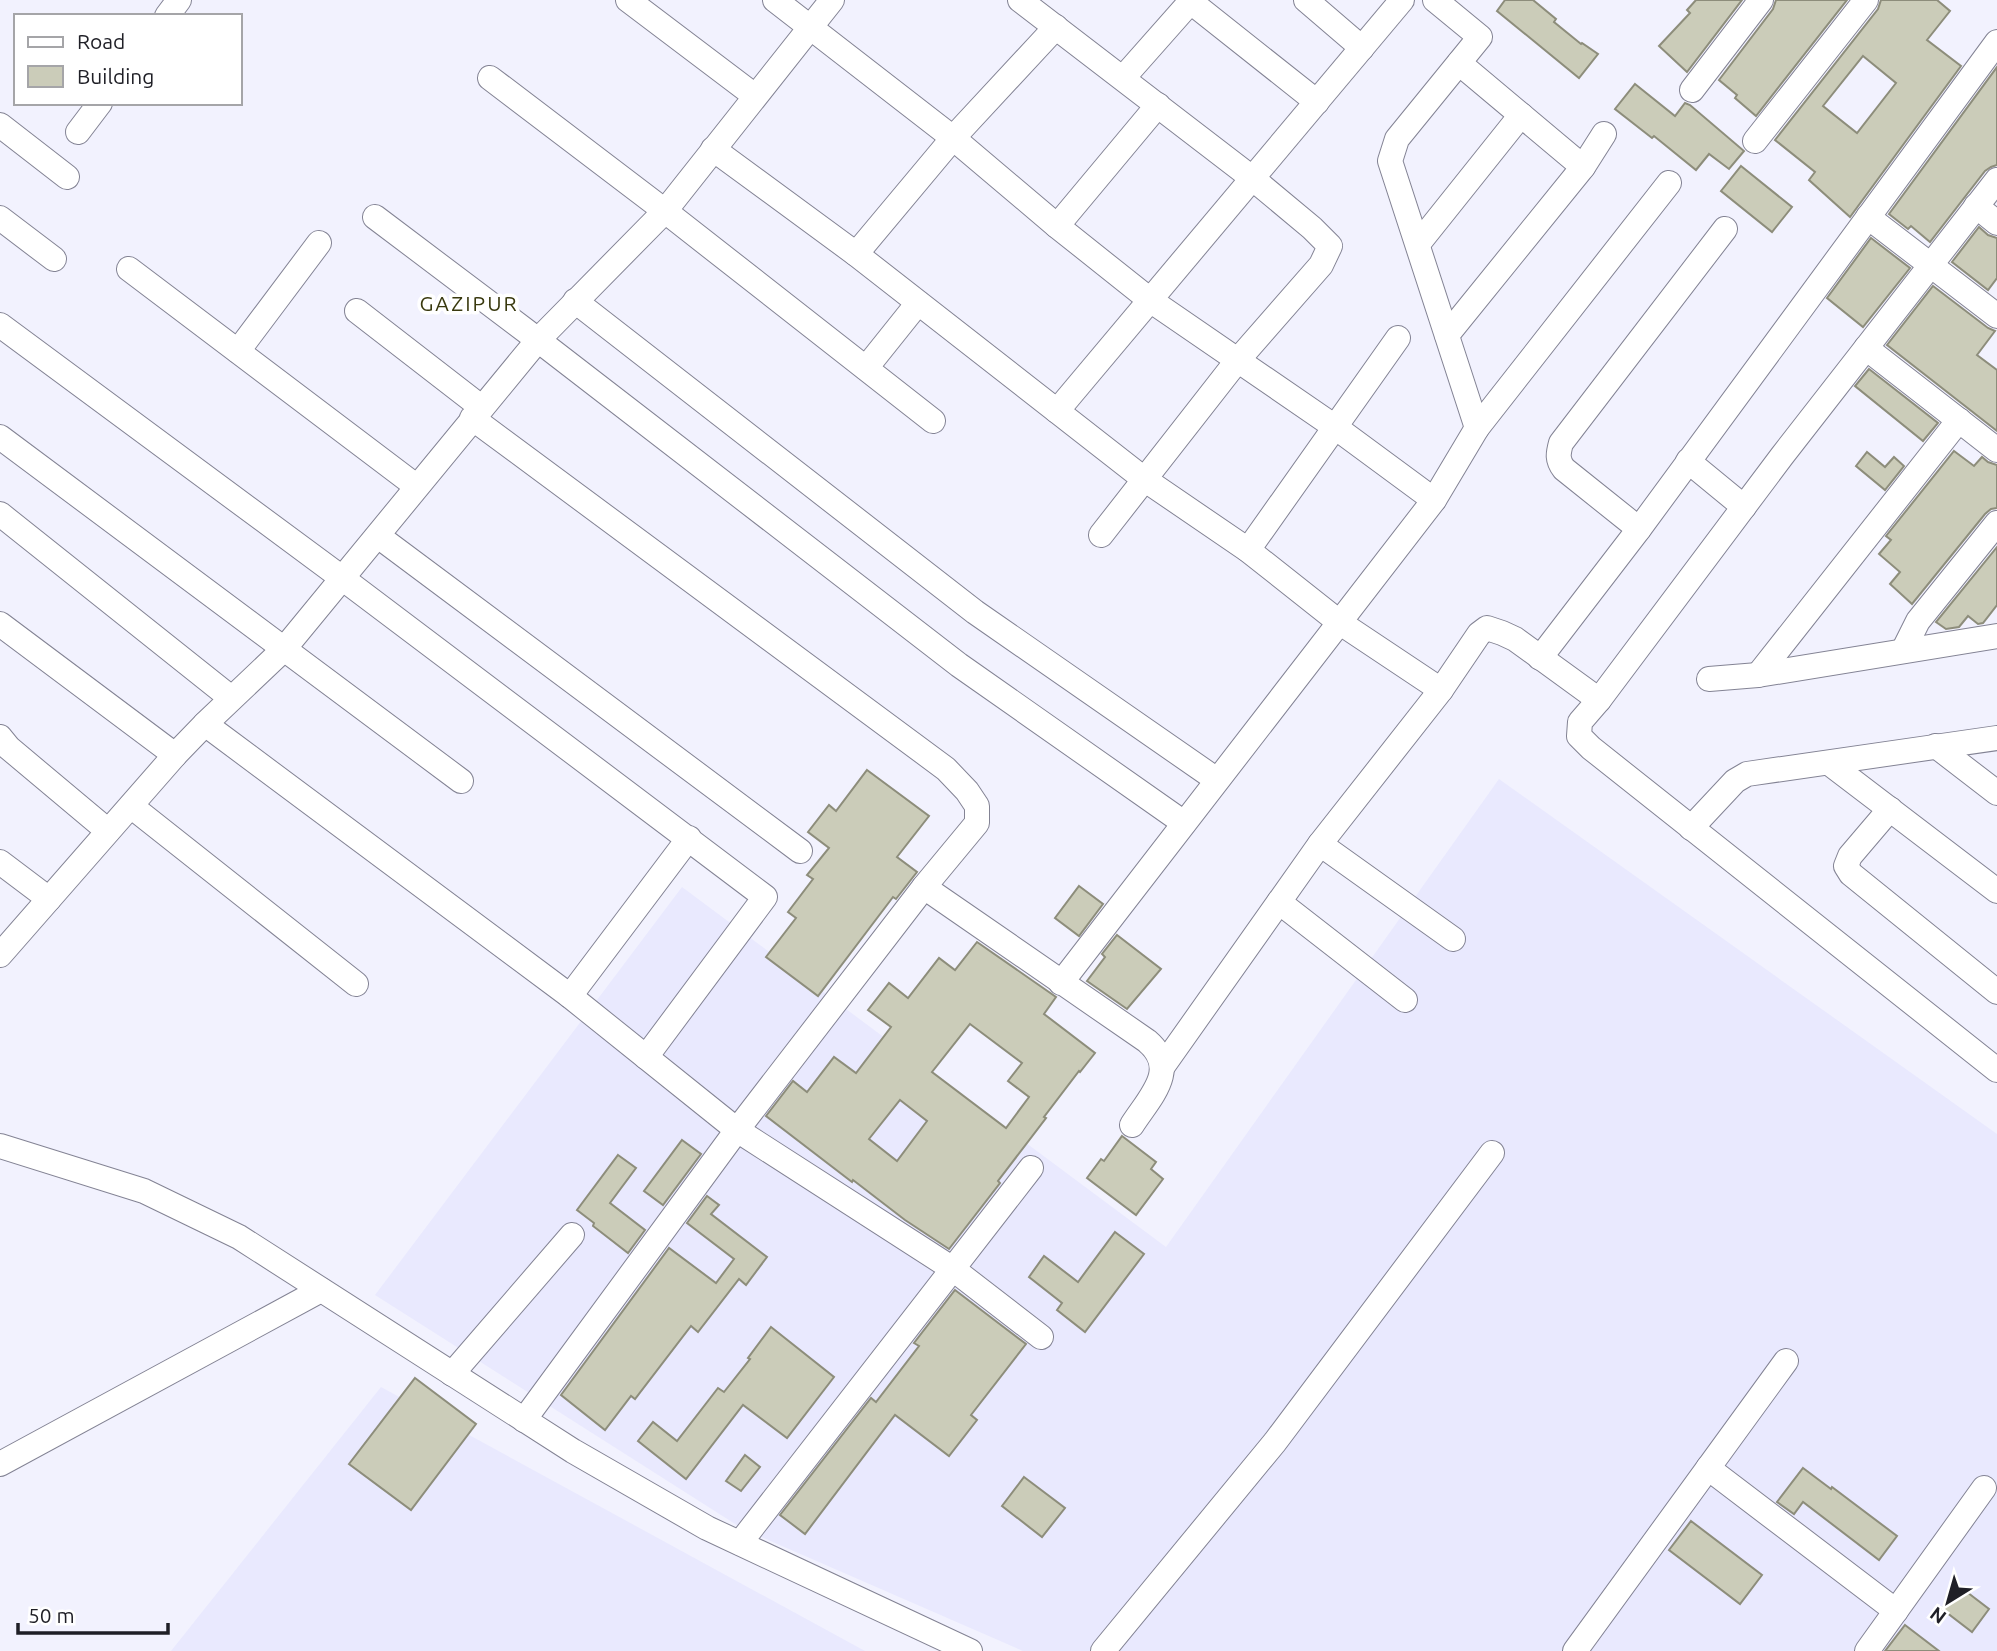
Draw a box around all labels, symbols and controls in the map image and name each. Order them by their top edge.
legend [14,14,242,105]
text: Road [77,29,125,53]
text: Building [77,64,154,88]
district label: GAZIPUR [419,291,519,315]
north arrow [1913,1567,1983,1637]
scale bar [18,1592,168,1636]
text: 50 m [28,1603,75,1627]
text: N [1925,1603,1950,1629]

